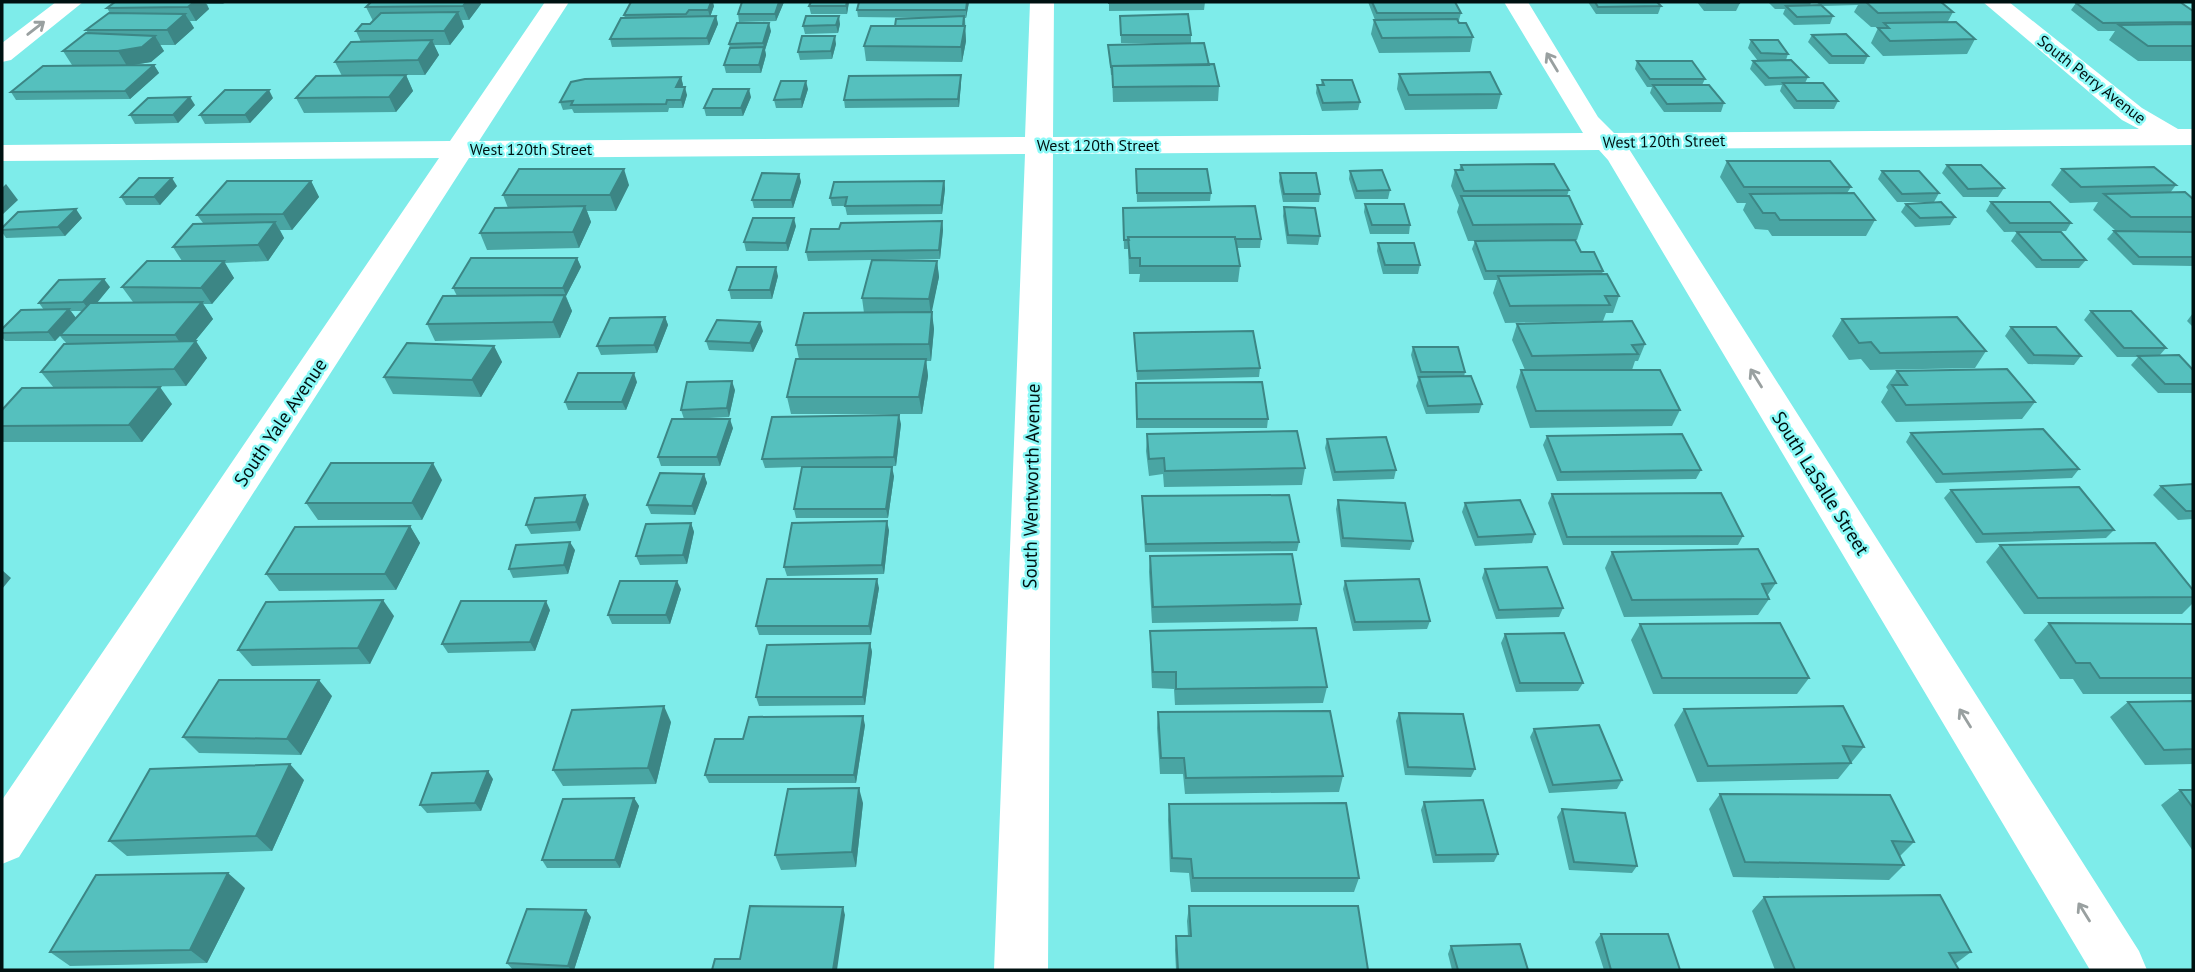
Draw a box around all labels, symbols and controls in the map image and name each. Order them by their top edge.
one-way arrow [26,21,45,36]
street label: South Perry Avenue [2034,30,2150,128]
one-way arrow [1544,53,1558,73]
street label: West 120th Street [1603,130,1726,152]
street label: West 120th Street [1037,135,1160,155]
street label: West 120th Street [470,139,593,159]
street label: South Yale Avenue [228,353,332,491]
one-way arrow [1749,369,1763,389]
street label: South Wentworth Avenue [1017,383,1045,589]
street label: South LaSalle Street [1767,407,1875,560]
one-way arrow [1958,709,1972,729]
one-way arrow [2077,903,2091,923]

